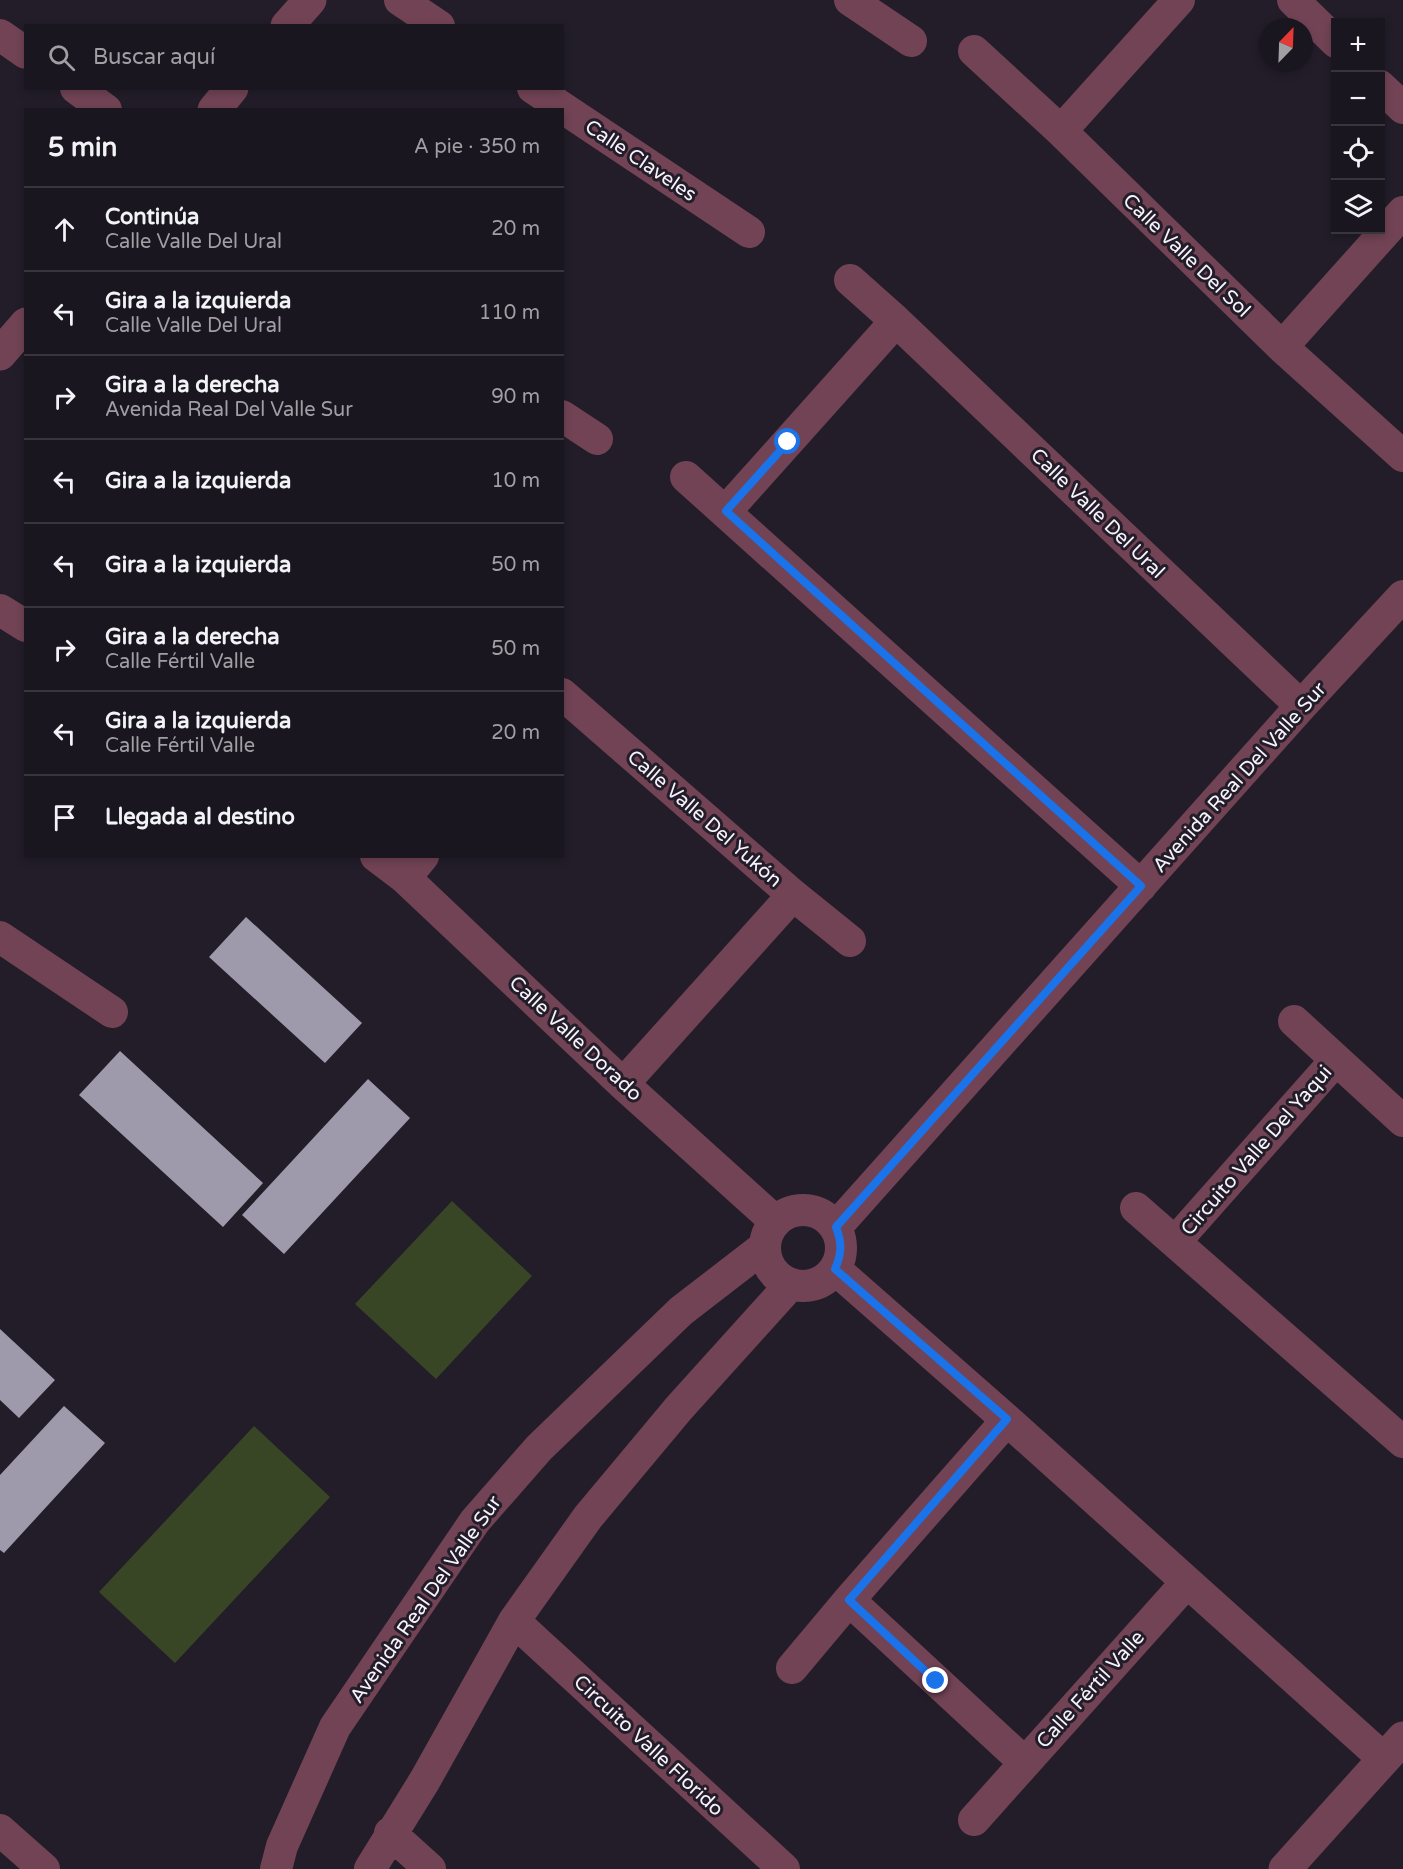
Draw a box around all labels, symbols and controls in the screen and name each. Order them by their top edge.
north arrow [1259,18,1313,72]
map controls [1331,18,1385,234]
button: + [1331,18,1385,72]
search box [24,24,564,90]
icon: search [45,41,78,74]
text: Buscar aquí [93,44,215,70]
button: − [1331,72,1385,126]
street label: Calle Claveles [580,115,701,207]
button: locate [1331,126,1385,180]
text: 5 min [48,132,117,163]
text: A pie · 350 m [414,135,540,159]
button: layers [1331,180,1385,234]
street label: Calle Valle Del Sol [1118,189,1255,323]
text: Continúa [105,204,199,230]
icon: ahead [48,213,81,246]
text: 20 m [491,217,540,241]
text: Calle Valle Del Ural [105,230,282,254]
text: Gira a la izquierda [105,288,291,314]
icon: left [48,297,81,330]
text: 110 m [479,301,540,325]
text: Calle Valle Del Ural [105,314,282,338]
text: Gira a la derecha [105,372,280,398]
icon: right [48,381,81,414]
text: 90 m [491,385,540,409]
text: Avenida Real Del Valle Sur [105,398,353,422]
route start [774,428,800,454]
street label: Calle Valle Del Ural [1025,444,1169,584]
icon: left [48,465,81,498]
text: Gira a la izquierda [105,468,291,494]
text: 10 m [491,469,540,493]
icon: left [48,549,81,582]
text: Gira a la izquierda [105,552,291,578]
text: 50 m [491,553,540,577]
text: Gira a la derecha [105,624,280,650]
icon: right [48,633,81,666]
text: 50 m [491,637,540,661]
text: Calle Fértil Valle [105,650,255,674]
street label: Avenida Real Del Valle Sur [1148,677,1332,878]
text: Gira a la izquierda [105,708,291,734]
icon: left [48,717,81,750]
text: 20 m [491,721,540,745]
text: Calle Fértil Valle [105,734,255,758]
street label: Calle Valle Del Yukón [622,745,787,892]
icon: arrive [48,801,81,834]
text: Llegada al destino [105,804,295,830]
street label: Calle Valle Dorado [504,971,647,1106]
street label: Circuito Valle Del Yaqui [1176,1061,1337,1241]
street label: Avenida Real Del Valle Sur [345,1491,507,1708]
street label: Calle Fértil Valle [1032,1626,1150,1753]
route end [922,1667,948,1693]
street label: Circuito Valle Florido [568,1670,728,1821]

